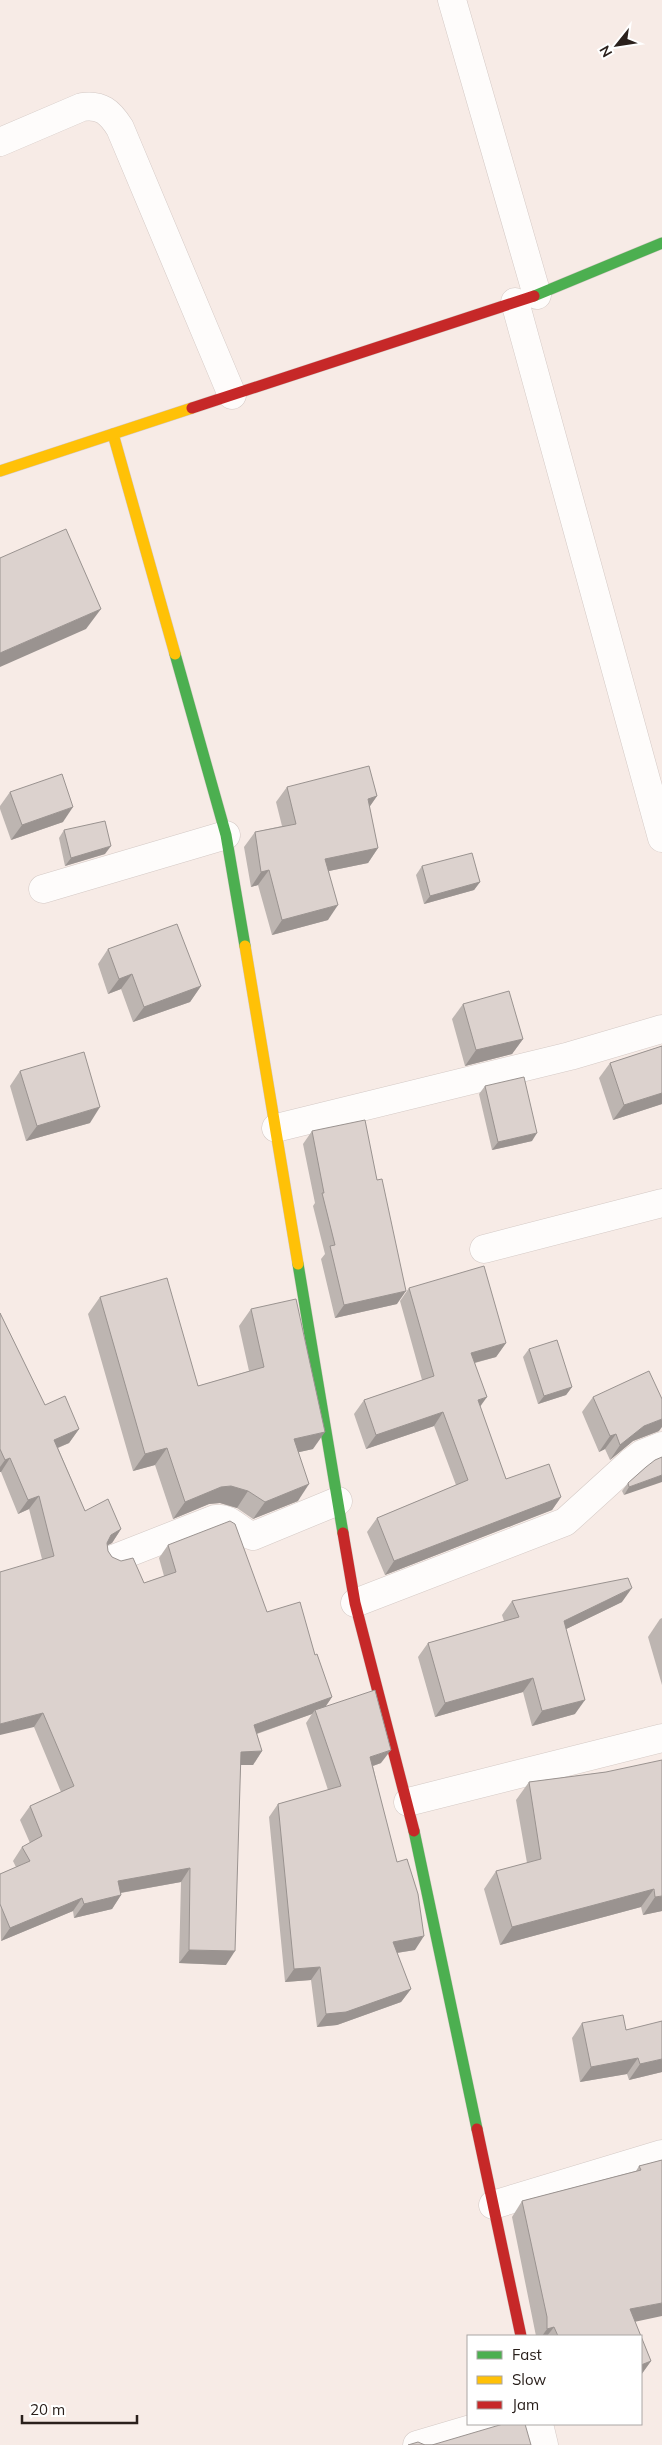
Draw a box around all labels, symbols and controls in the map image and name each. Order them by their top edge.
north arrow [592,20,642,70]
text: N [595,42,616,61]
legend [467,2335,642,2425]
text: Fast [512,2345,542,2364]
text: Slow [512,2370,546,2389]
scale bar [22,2392,138,2424]
text: Jam [512,2395,539,2414]
text: 20 m [30,2400,65,2419]

